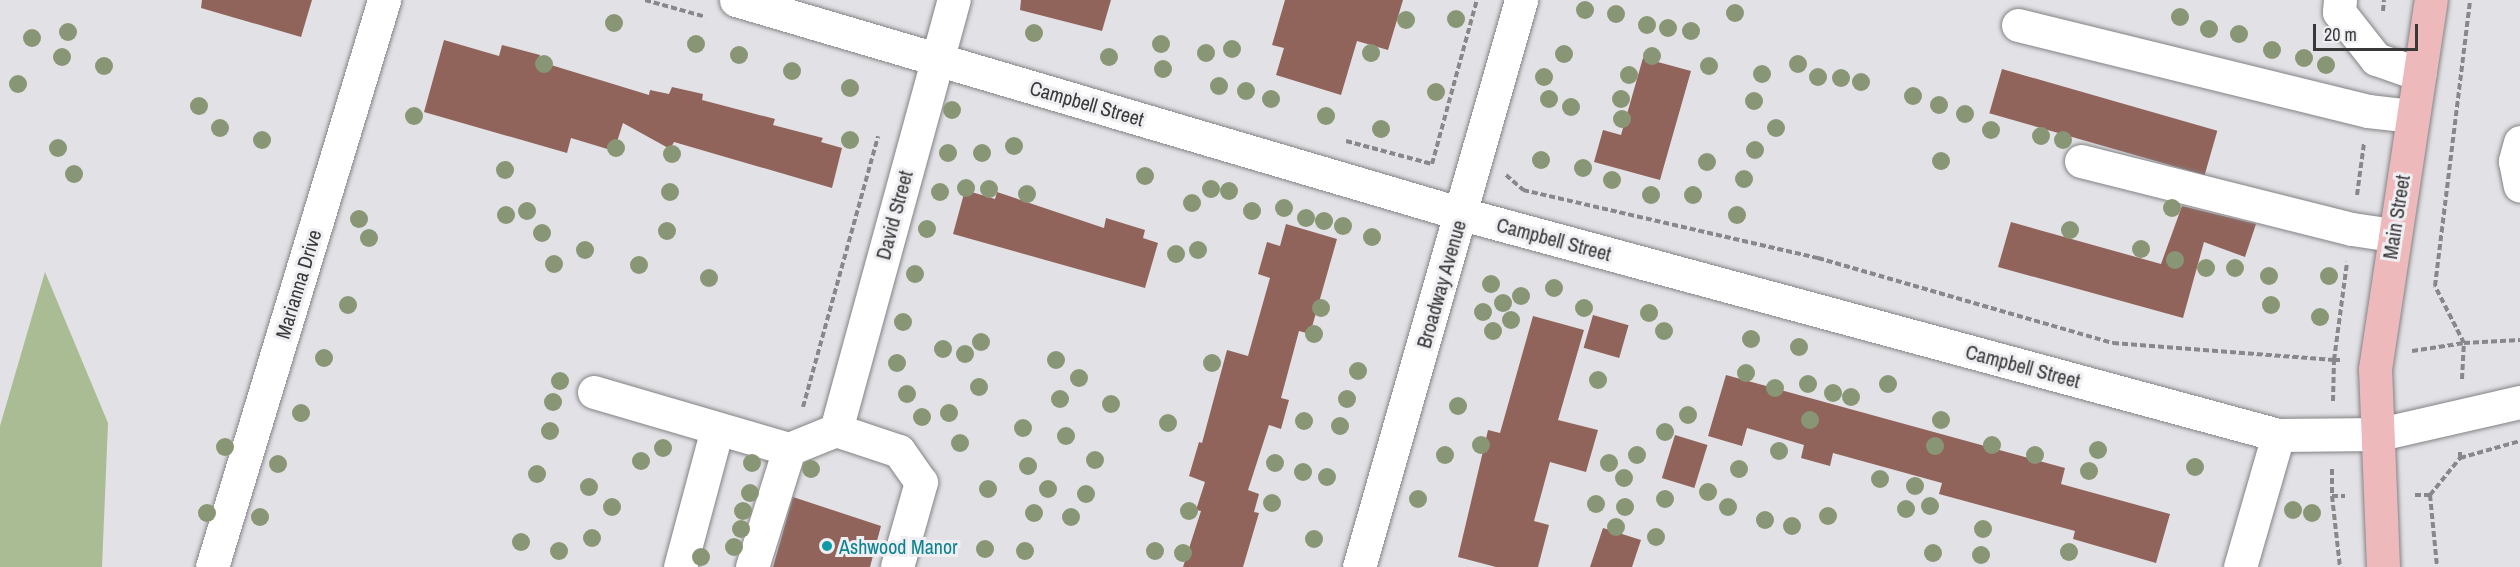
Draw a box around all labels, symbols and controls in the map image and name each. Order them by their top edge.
scale bar [2316,12,2421,50]
text: 20 m [2324,22,2357,47]
street label: Campbell Street [1027,75,1147,131]
street label: David Street [871,168,917,262]
street label: Main Street [2378,173,2414,261]
street label: Campbell Street [1494,212,1614,266]
street label: Broadway Avenue [1411,217,1471,351]
street label: Marianna Drive [270,226,326,342]
street label: Campbell Street [1963,339,2083,393]
place label: Ashwood Manor [839,534,957,558]
marker: Ashwood Manor [820,539,834,553]

